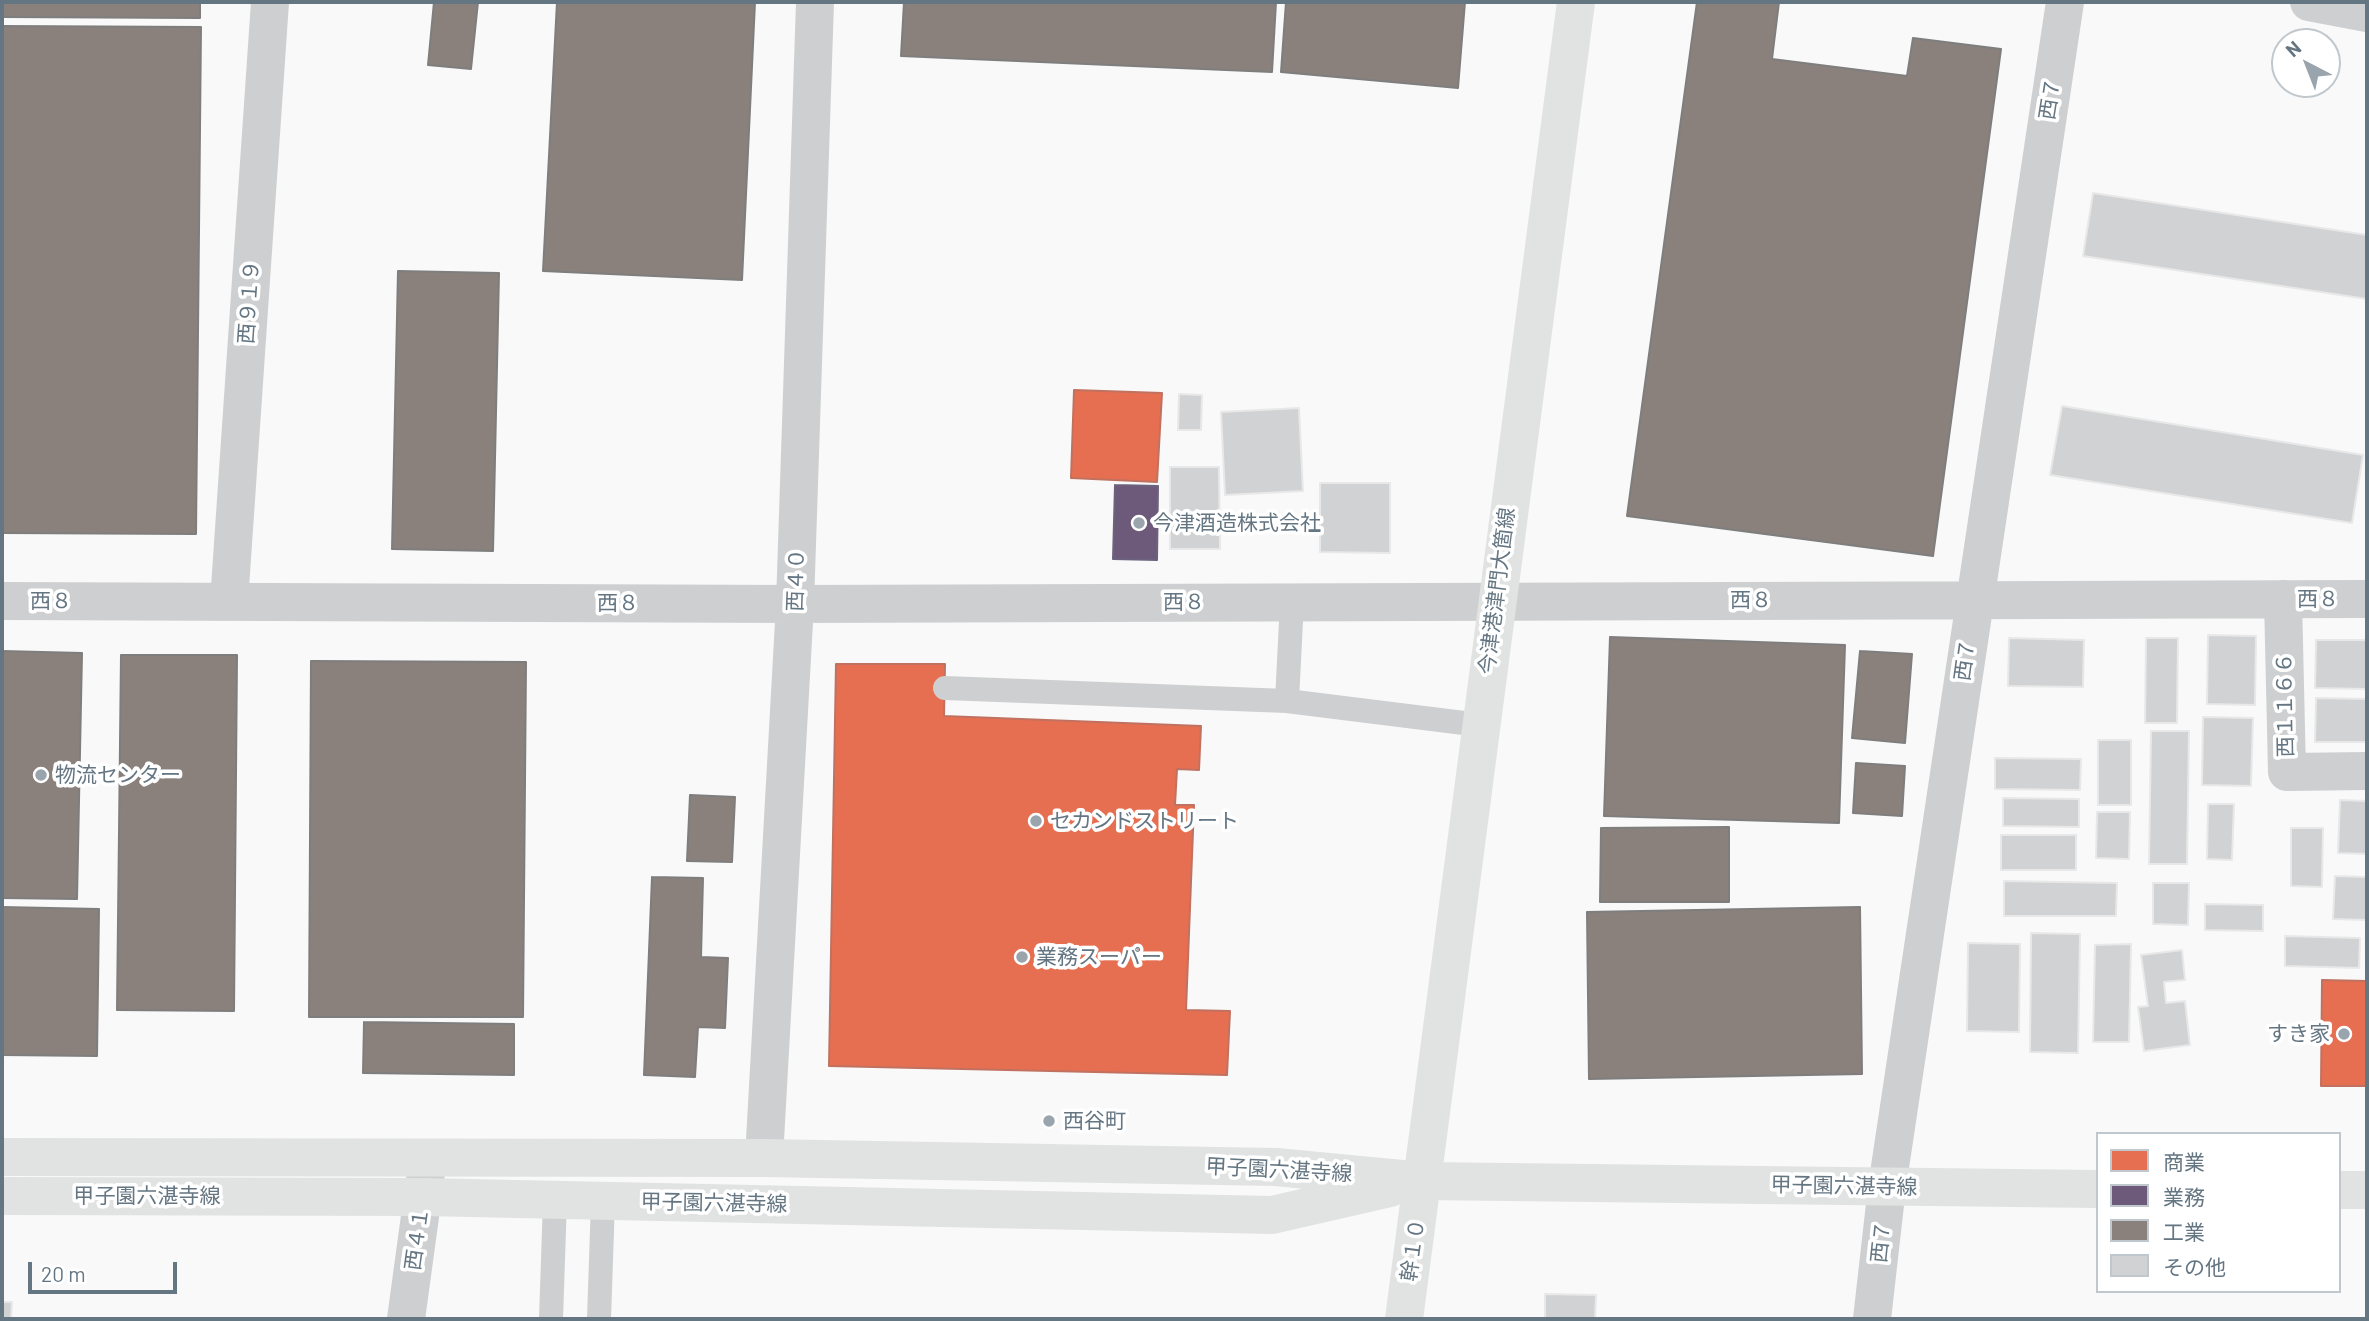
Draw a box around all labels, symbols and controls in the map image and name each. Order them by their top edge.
north arrow [2271,28,2341,98]
text: N [2281,36,2305,61]
street label: 西７ [2034,76,2066,122]
street label: 西９１９ [234,259,264,345]
street label: 今津港津門大箇線 [1474,506,1520,676]
place label: 今津酒造株式会社 [1153,510,1321,536]
marker: 今津酒造株式会社 [1131,515,1147,531]
street label: 西４０ [782,548,810,612]
street label: 西８ [2297,586,2339,612]
street label: 西８ [1730,587,1772,613]
street label: 西８ [30,588,72,614]
street label: 西８ [1163,589,1205,615]
street label: 西８ [597,590,639,616]
street label: 西７ [1950,637,1980,683]
street label: 西１１６６ [2271,652,2299,758]
place label: 物流センター [55,762,181,788]
marker: 物流センター [33,767,49,783]
place label: セカンドストリート [1050,808,1239,834]
marker: セカンドストリート [1028,813,1044,829]
place label: 業務スーパー [1036,944,1162,970]
marker: 業務スーパー [1014,949,1030,965]
place label: すき家 [2267,1021,2330,1047]
marker: すき家 [2336,1026,2352,1042]
place label: 西谷町 [1063,1108,1126,1134]
marker: 西谷町 [1041,1113,1057,1129]
legend [2096,1132,2341,1293]
text: 商業 [2163,1149,2205,1174]
street label: 甲子園六湛寺線 [1205,1154,1353,1186]
street label: 甲子園六湛寺線 [1770,1172,1918,1200]
street label: 甲子園六湛寺線 [74,1183,220,1209]
text: 業務 [2163,1184,2205,1209]
street label: 甲子園六湛寺線 [640,1189,788,1217]
street label: 西４１ [400,1206,434,1272]
street label: 幹１０ [1396,1217,1430,1283]
text: 工業 [2163,1219,2205,1244]
street label: 西７ [1866,1220,1896,1264]
scale bar [32,1248,180,1292]
text: その他 [2163,1254,2226,1279]
text: 20 m [41,1261,86,1286]

